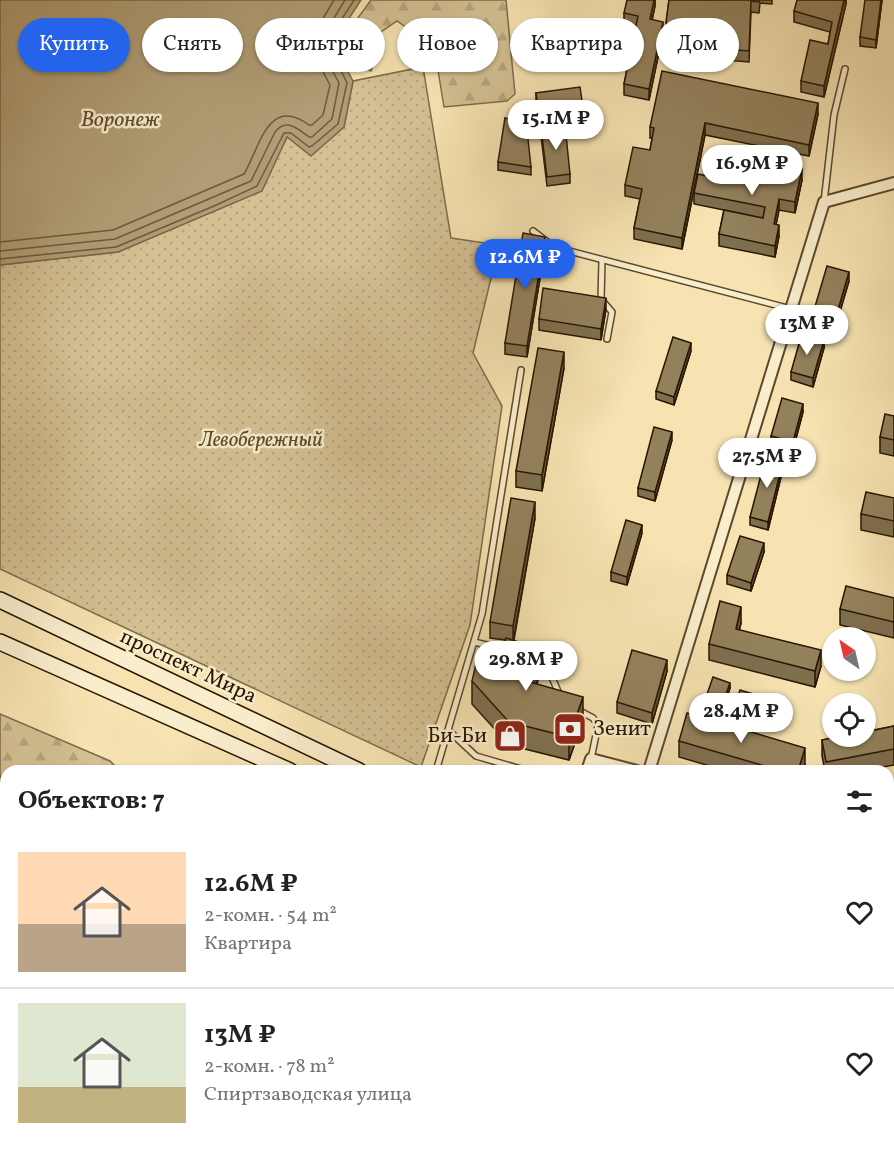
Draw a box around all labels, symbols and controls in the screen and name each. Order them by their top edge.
chip: Купить [18,18,130,72]
chip: Снять [142,18,243,72]
chip: Фильтры [255,18,385,72]
chip: Новое [397,18,498,72]
chip: Квартира [510,18,644,72]
chip: Дом [656,18,739,72]
pin: 15.1M ₽ [501,100,611,151]
water label: Воронеж [81,105,160,136]
text: 15.1M ₽ [522,105,590,133]
pin: 16.9M ₽ [697,145,807,196]
text: 16.9M ₽ [716,150,788,178]
pin: 12.6M ₽ [470,239,580,290]
text: 12.6M ₽ [489,244,561,272]
pin: 13M ₽ [765,305,849,356]
text: 13M ₽ [779,310,835,338]
park label: Левобережный [198,426,323,455]
pin: 27.5M ₽ [712,438,822,489]
text: 27.5M ₽ [732,443,802,471]
street label: проспект Мира [115,623,261,711]
north arrow [822,627,876,681]
map controls [822,627,876,747]
pin: 29.8M ₽ [471,641,581,692]
text: 29.8M ₽ [489,646,563,674]
pin: 28.4M ₽ [686,693,796,744]
button: locate [822,693,876,747]
text: 28.4M ₽ [703,698,779,726]
bank icon: Зенит [552,711,588,747]
place label: Зенит [593,715,651,744]
shop icon: Би-Би [492,718,528,754]
place label: Би-Би [427,722,487,751]
text: Объектов: 7 [18,783,165,819]
icon: filters [843,785,876,818]
text: 12.6M ₽ [204,866,298,902]
icon: home [66,876,138,948]
icon: heart [843,896,876,929]
text: 2-комн. · 54 m² [204,902,337,930]
text: Квартира [204,930,292,958]
text: 13M ₽ [204,1017,276,1053]
icon: home [66,1027,138,1099]
icon: heart [843,1047,876,1080]
text: 2-комн. · 78 m² [204,1053,335,1081]
text: Спиртзаводская улица [204,1081,412,1109]

